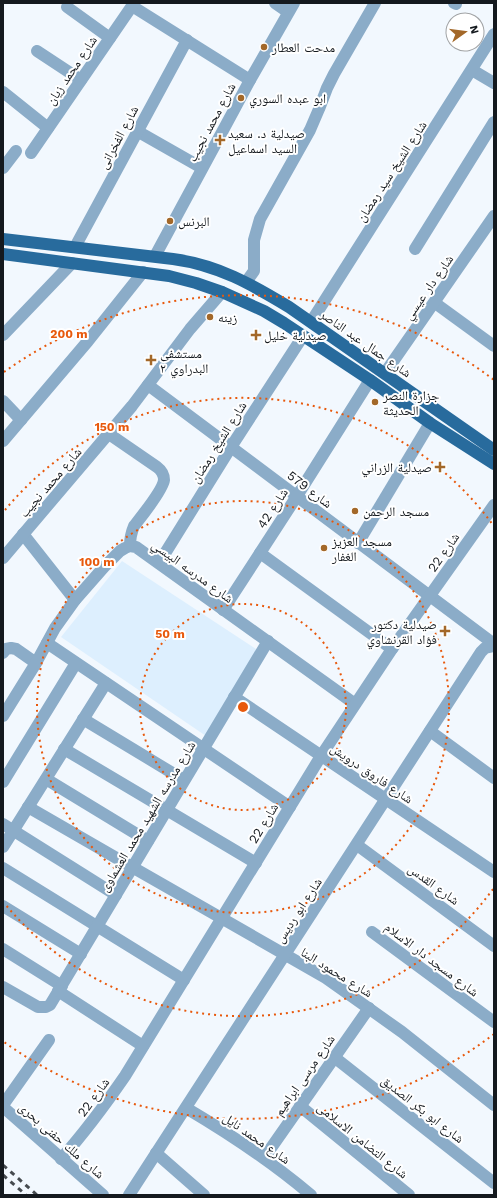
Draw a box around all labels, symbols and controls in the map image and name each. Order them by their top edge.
north arrow [445,12,485,52]
text: N [467,24,482,35]
street label: شارع محمد زيان [43,33,102,109]
place label: مدحت العطار [271,40,335,56]
marker: مدحت العطار [259,42,269,52]
street label: شارع محمد نجيب [184,80,240,165]
place label: ابو عبده السوري [249,91,326,109]
marker: ابو عبده السوري [236,93,246,103]
street label: شارع الفخرانى [95,103,143,172]
street label: شارع الشيخ سيد رمضان [353,118,431,226]
place label: صيدلية د. سعيد السيد اسماعيل [228,126,305,157]
marker: صيدلية د. سعيد السيد اسماعيل [215,135,225,145]
place label: البرنس [178,214,210,230]
marker: البرنس [165,216,175,226]
street label: شارع دار عيسي [401,252,459,325]
street label: شارع جمال عبد الناصر [315,306,414,382]
place label: زينه [218,310,237,326]
marker: زينه [205,312,215,322]
text: 200 m [50,327,88,341]
place label: صيدلية خليل [264,328,327,344]
marker: صيدلية خليل [251,330,261,340]
place label: مستشفى البدراوي ٢ [160,346,208,379]
marker: مستشفى البدراوي ٢ [145,354,157,366]
place label: جزارة النصر الحديثة [382,388,439,418]
marker: جزارة النصر الحديثة [370,397,380,407]
street label: شارع الشيخ رمضان [187,399,251,487]
text: 150 m [95,420,129,434]
street label: شارع محمد نجيب [16,444,86,521]
place label: صيدلية الزراني [361,460,432,478]
marker: صيدلية الزراني [435,462,445,472]
street label: شارع 579 [283,468,335,513]
street label: شارع 42 [254,485,293,532]
place label: مسجد الرحمن [363,504,429,520]
marker: مسجد الرحمن [350,506,360,516]
street label: شارع 22 [425,530,464,576]
place label: مسجد العزيز الغفار [331,534,392,565]
street label: شارع مدرسه البيسي [147,537,236,609]
marker: مسجد العزيز الغفار [319,543,329,553]
text: 100 m [79,555,115,569]
place label: صيدلية دكتور فؤاد القرنشاوي [367,617,437,650]
marker: صيدلية دكتور فؤاد القرنشاوي [440,626,450,636]
text: 50 m [155,627,185,641]
centre of rings [236,700,250,714]
street label: شارع مدرسه الشهيد محمد العشماوى [96,738,200,895]
street label: شارع فاروق درويش [327,740,416,808]
street label: شارع 22 [246,800,283,847]
street label: شارع القدس [404,861,462,910]
street label: شارع ابو رديس [272,875,327,947]
street label: شارع مسجد دار الاسلام [381,919,482,1001]
street label: شارع محمود البنا [297,944,375,1002]
street label: شارع مرسى ابراهيم [271,1032,340,1120]
street label: شارع ابو بكر الصديق [377,1073,467,1148]
street label: شارع 22 [74,1075,114,1121]
street label: شارع ملك حفنى بحرى [15,1099,107,1183]
street label: شارع التضامن الاسلامى [313,1099,411,1183]
street label: شارع محمد نايل [219,1110,293,1169]

